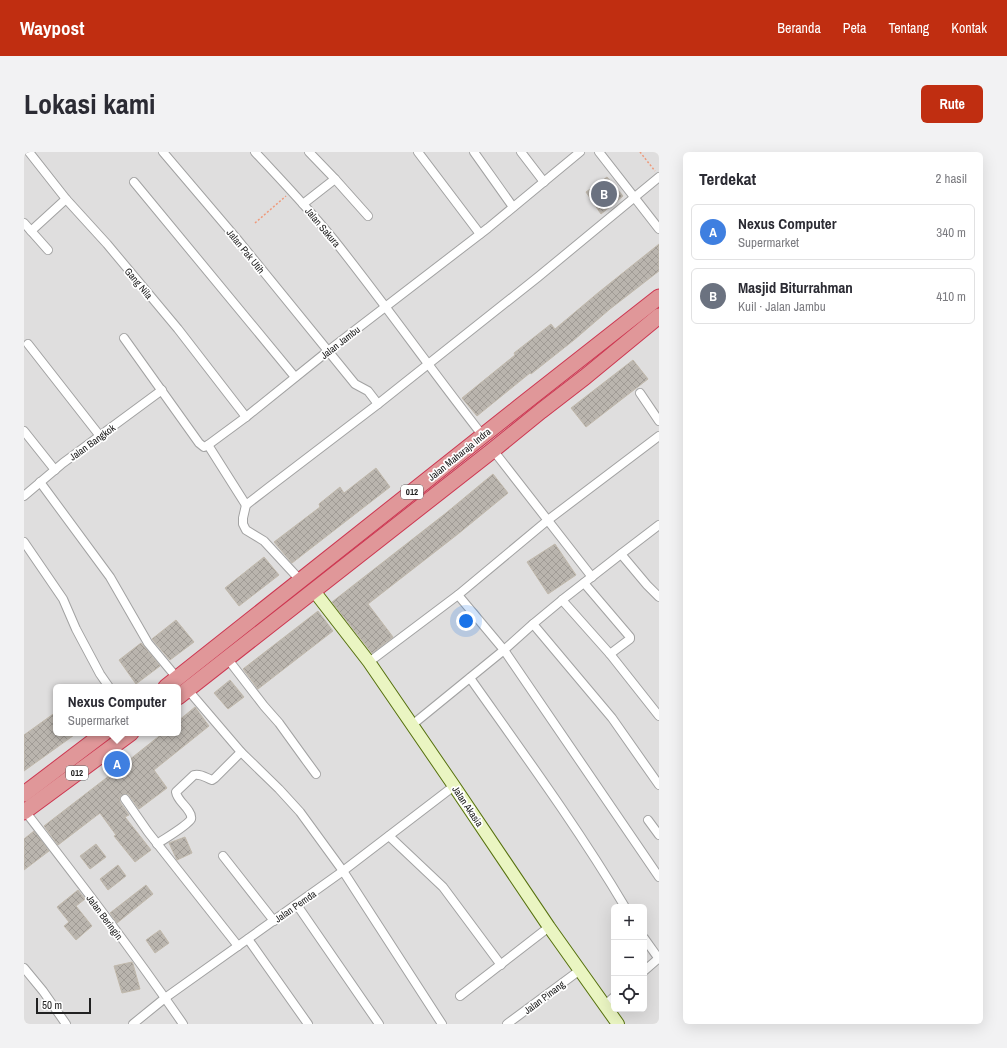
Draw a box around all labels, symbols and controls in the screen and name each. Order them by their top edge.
text: Waypost [20,15,84,41]
text: Beranda [777,19,821,37]
text: Peta [843,19,866,37]
text: Tentang [888,19,929,37]
text: Kontak [951,19,987,37]
text: Lokasi kami [24,85,155,123]
button: Rute [921,85,983,123]
text: Terdekat [699,167,756,190]
text: 2 hasil [936,170,967,187]
pin: B [591,179,617,209]
street label: Jalan Sakura [302,205,343,250]
text: Nexus Computer [738,213,836,234]
text: A [709,224,717,241]
text: 340 m [936,224,966,241]
street label: Jalan Pak Utih [224,226,267,276]
text: Supermarket [738,234,799,251]
street label: Gang Nila [122,265,156,302]
text: Masjid Biturrahman [738,277,853,298]
text: B [709,288,717,305]
text: 410 m [936,288,966,305]
text: Kuil · Jalan Jambu [738,298,826,315]
street label: Jalan Jambu [318,323,363,362]
street label: Jalan Bangkok [67,421,119,463]
street label: Jalan Maharaja Indra [425,425,494,484]
road number: 012 [401,485,423,499]
your location [456,611,476,631]
popup [53,684,181,736]
text: Nexus Computer [68,691,166,712]
text: Supermarket [68,712,129,729]
pin: A [104,749,130,779]
road number: 012 [66,766,88,780]
street label: Jalan Akasia [449,783,486,830]
street label: Jalan Pemda [272,887,319,925]
street label: Jalan Beringin [83,892,126,942]
map controls [611,904,647,1012]
button: + [611,904,647,940]
button: − [611,940,647,976]
button: locate [611,976,647,1012]
street label: Jalan Pinang [521,978,568,1017]
scale bar [36,996,91,1015]
text: 50 m [42,998,62,1012]

